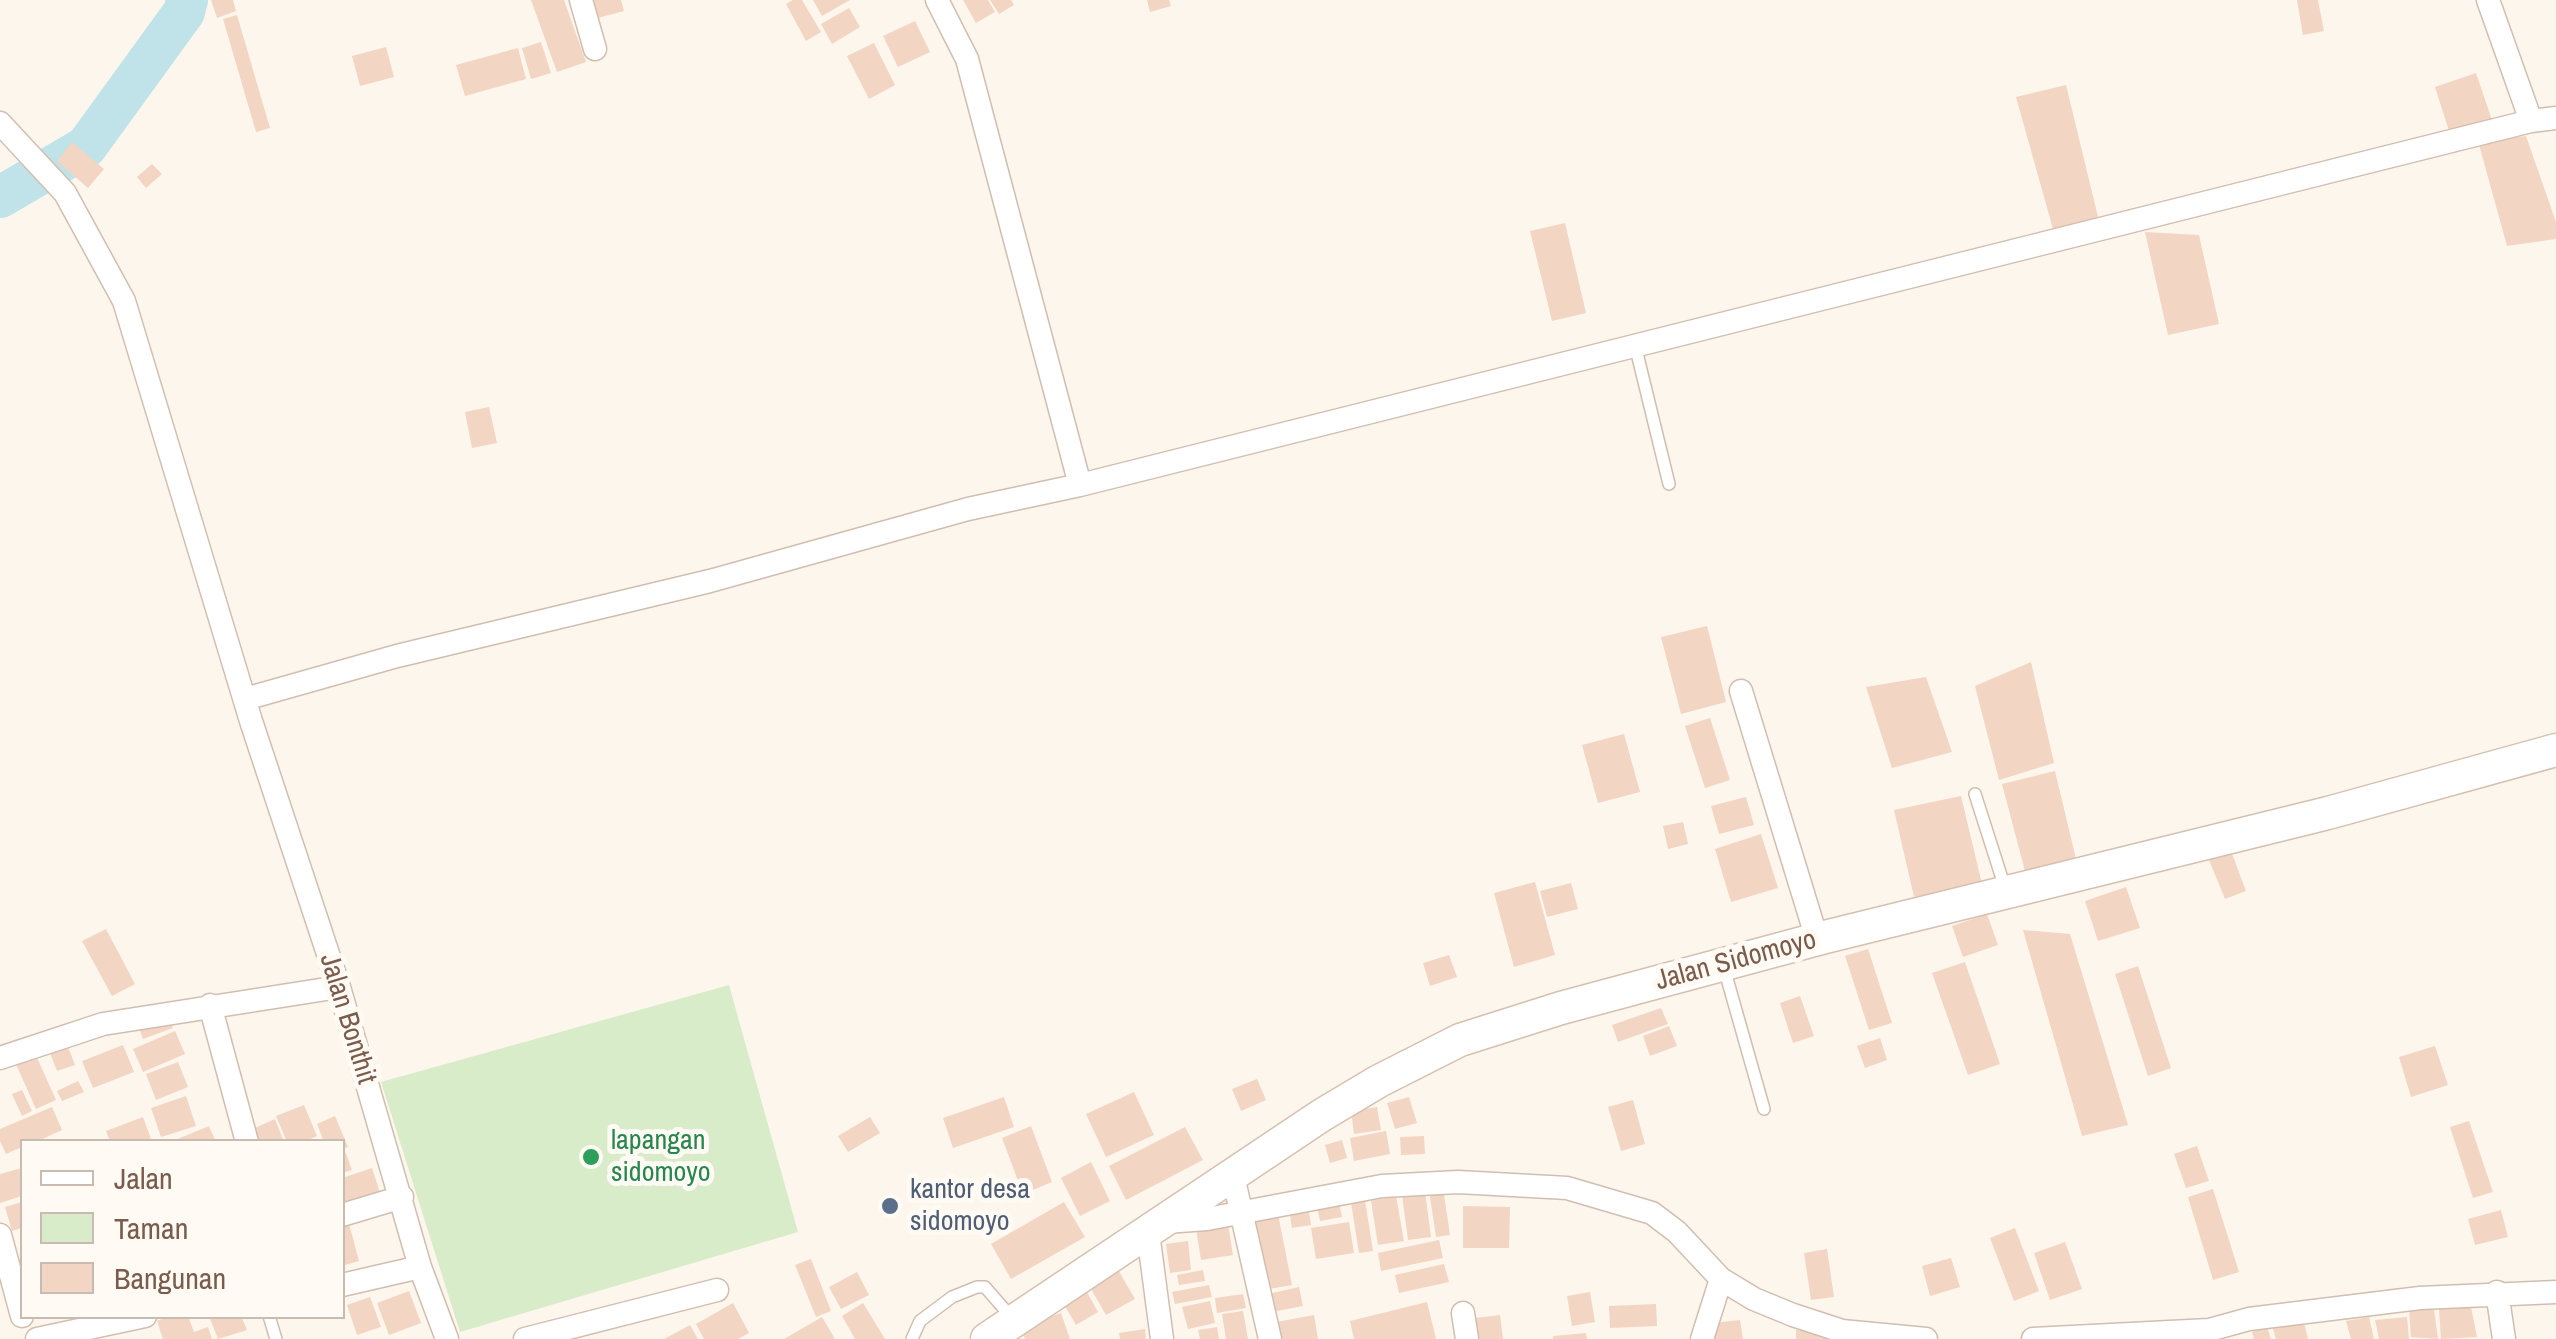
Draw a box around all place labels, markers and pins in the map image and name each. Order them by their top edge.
place label: lapangan sidomoyo [611,1124,711,1190]
marker: lapangan sidomoyo [580,1146,602,1168]
place label: kantor desa sidomoyo [910,1173,1030,1239]
marker: kantor desa sidomoyo [879,1195,901,1217]

